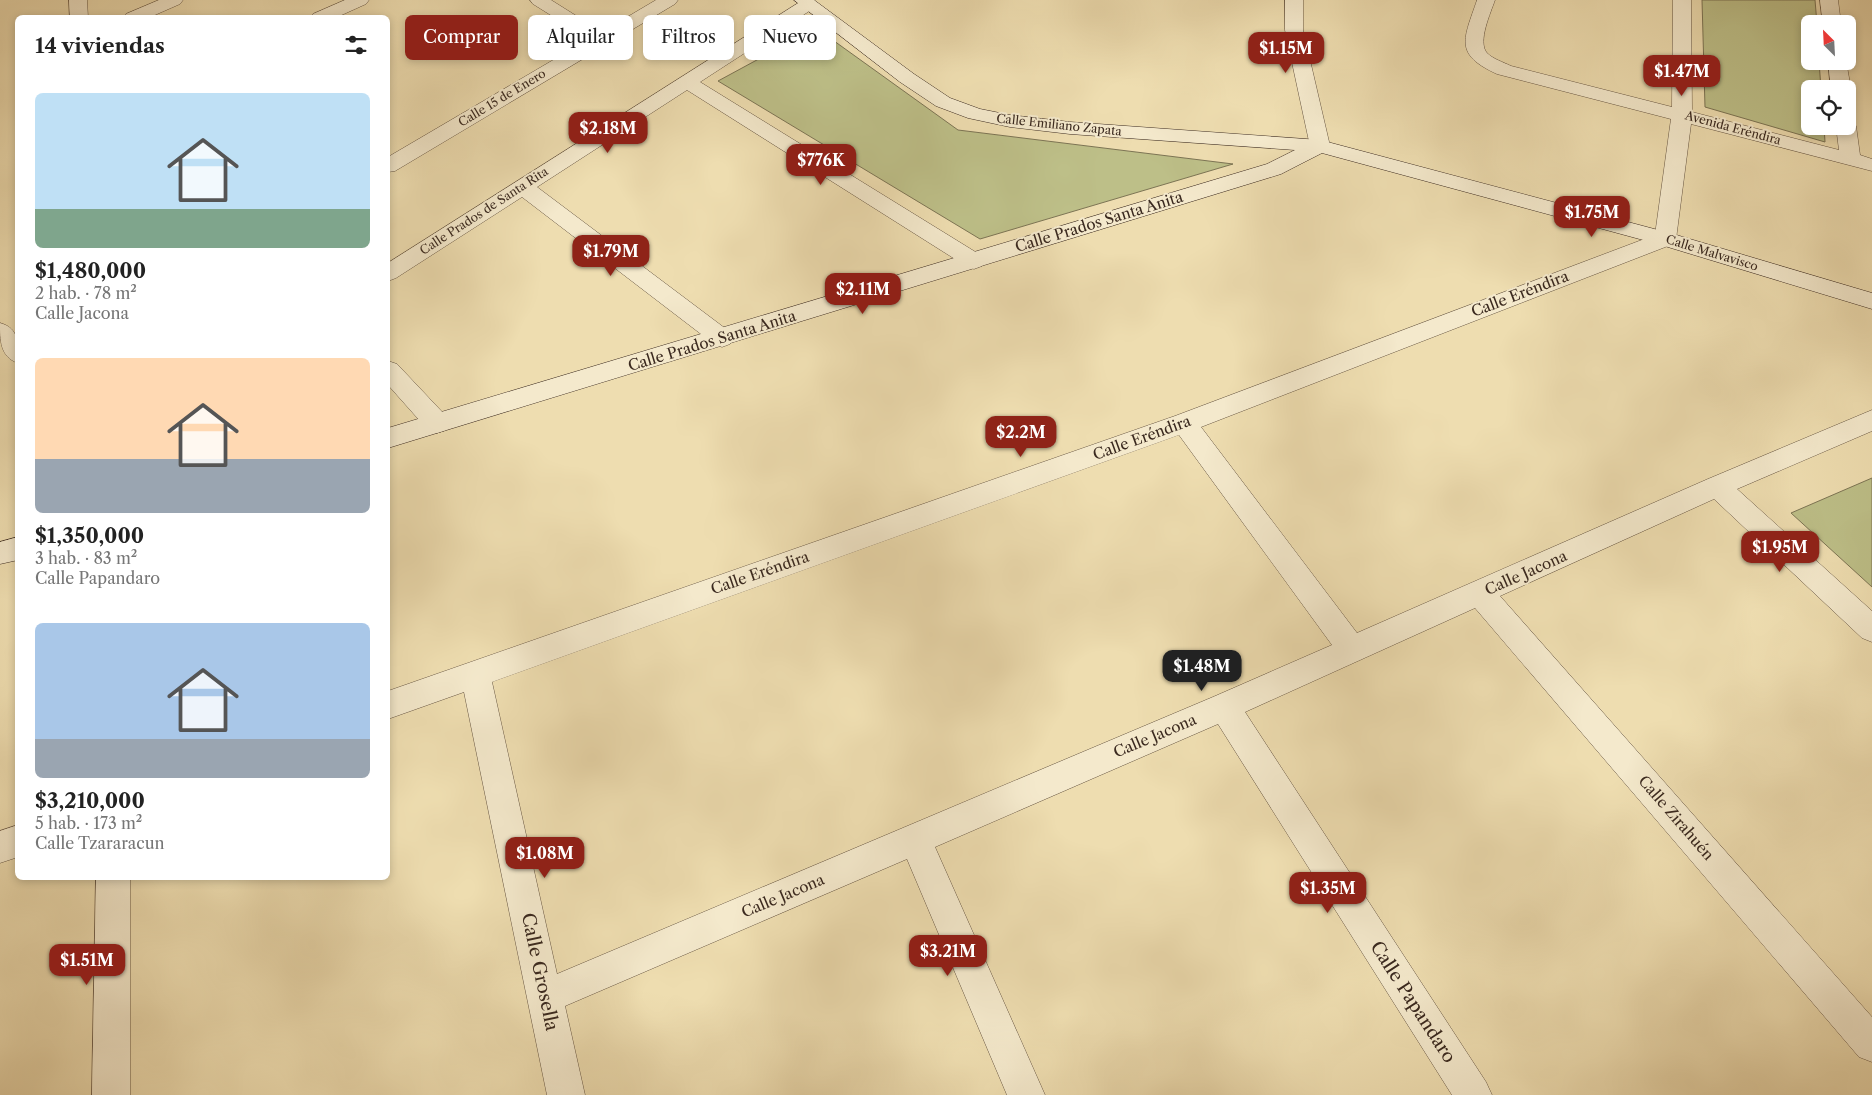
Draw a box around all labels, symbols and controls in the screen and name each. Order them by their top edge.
chip: Comprar [405,15,518,60]
chip: Alquilar [528,15,633,60]
chip: Filtros [643,15,734,60]
chip: Nuevo [744,15,836,60]
north arrow [1801,15,1856,70]
map controls [1801,15,1856,135]
icon: filters [342,31,370,59]
pin: $1.15M [1245,32,1327,74]
text: 14 viviendas [35,33,165,58]
text: $1.15M [1259,38,1313,58]
pin: $1.47M [1641,54,1723,97]
text: $1.47M [1654,61,1710,81]
street label: Calle 15 de Enero [455,66,548,130]
button: locate [1801,80,1856,135]
street label: Avenida Eréndira [1683,107,1783,148]
street label: Calle Emiliano Zapata [996,110,1123,139]
pin: $2.18M [567,112,649,154]
text: $2.18M [580,118,636,138]
icon: home [158,125,248,215]
pin: $776K [786,144,856,186]
text: $776K [797,150,845,170]
street label: Calle Prados de Santa Rita [417,163,551,258]
street label: Calle Prados Santa Anita [1013,187,1185,256]
pin: $1.75M [1551,196,1633,238]
text: $1.75M [1565,202,1619,222]
street label: Calle Malvavisco [1664,231,1760,274]
pin: $1.79M [570,234,652,277]
text: $1.79M [583,241,639,261]
text: $1,480,000 [35,258,146,283]
street label: Calle Eréndira [1468,266,1571,321]
pin: $2.11M [822,272,904,315]
text: $2.11M [836,279,890,299]
text: 2 hab. · 78 m² [35,283,137,303]
text: Calle Jacona [35,303,129,323]
street label: Calle Prados Santa Anita [626,306,798,375]
icon: home [158,390,248,480]
street label: Calle Eréndira [1090,411,1194,464]
pin: $2.2M [986,416,1056,458]
text: $2.2M [996,422,1046,442]
text: $1,350,000 [35,523,144,548]
pin: $1.95M [1739,530,1821,573]
text: $1.95M [1752,537,1808,557]
street label: Calle Jacona [1482,546,1570,599]
street label: Calle Eréndira [708,547,812,598]
text: 3 hab. · 83 m² [35,548,137,568]
text: Calle Papandaro [35,568,160,588]
pin: $1.48M [1161,650,1243,692]
icon: home [158,655,248,745]
text: $1.48M [1174,656,1230,676]
street label: Calle Jacona [1111,710,1199,762]
street label: Calle Zirahuén [1634,771,1719,864]
text: $3,210,000 [35,788,145,813]
text: 5 hab. · 173 m² [35,813,142,833]
text: Calle Tzararacun [35,833,165,853]
pin: $1.08M [504,836,586,879]
text: $1.08M [516,843,574,863]
street label: Calle Jacona [739,870,827,922]
pin: $1.35M [1287,872,1369,914]
text: $1.35M [1300,878,1356,898]
street label: Calle Grosella [517,911,563,1033]
pin: $3.21M [907,934,989,977]
street label: Calle Papandaro [1365,937,1461,1067]
text: $3.21M [920,941,976,961]
pin: $1.51M [46,944,128,986]
text: $1.51M [60,950,114,970]

